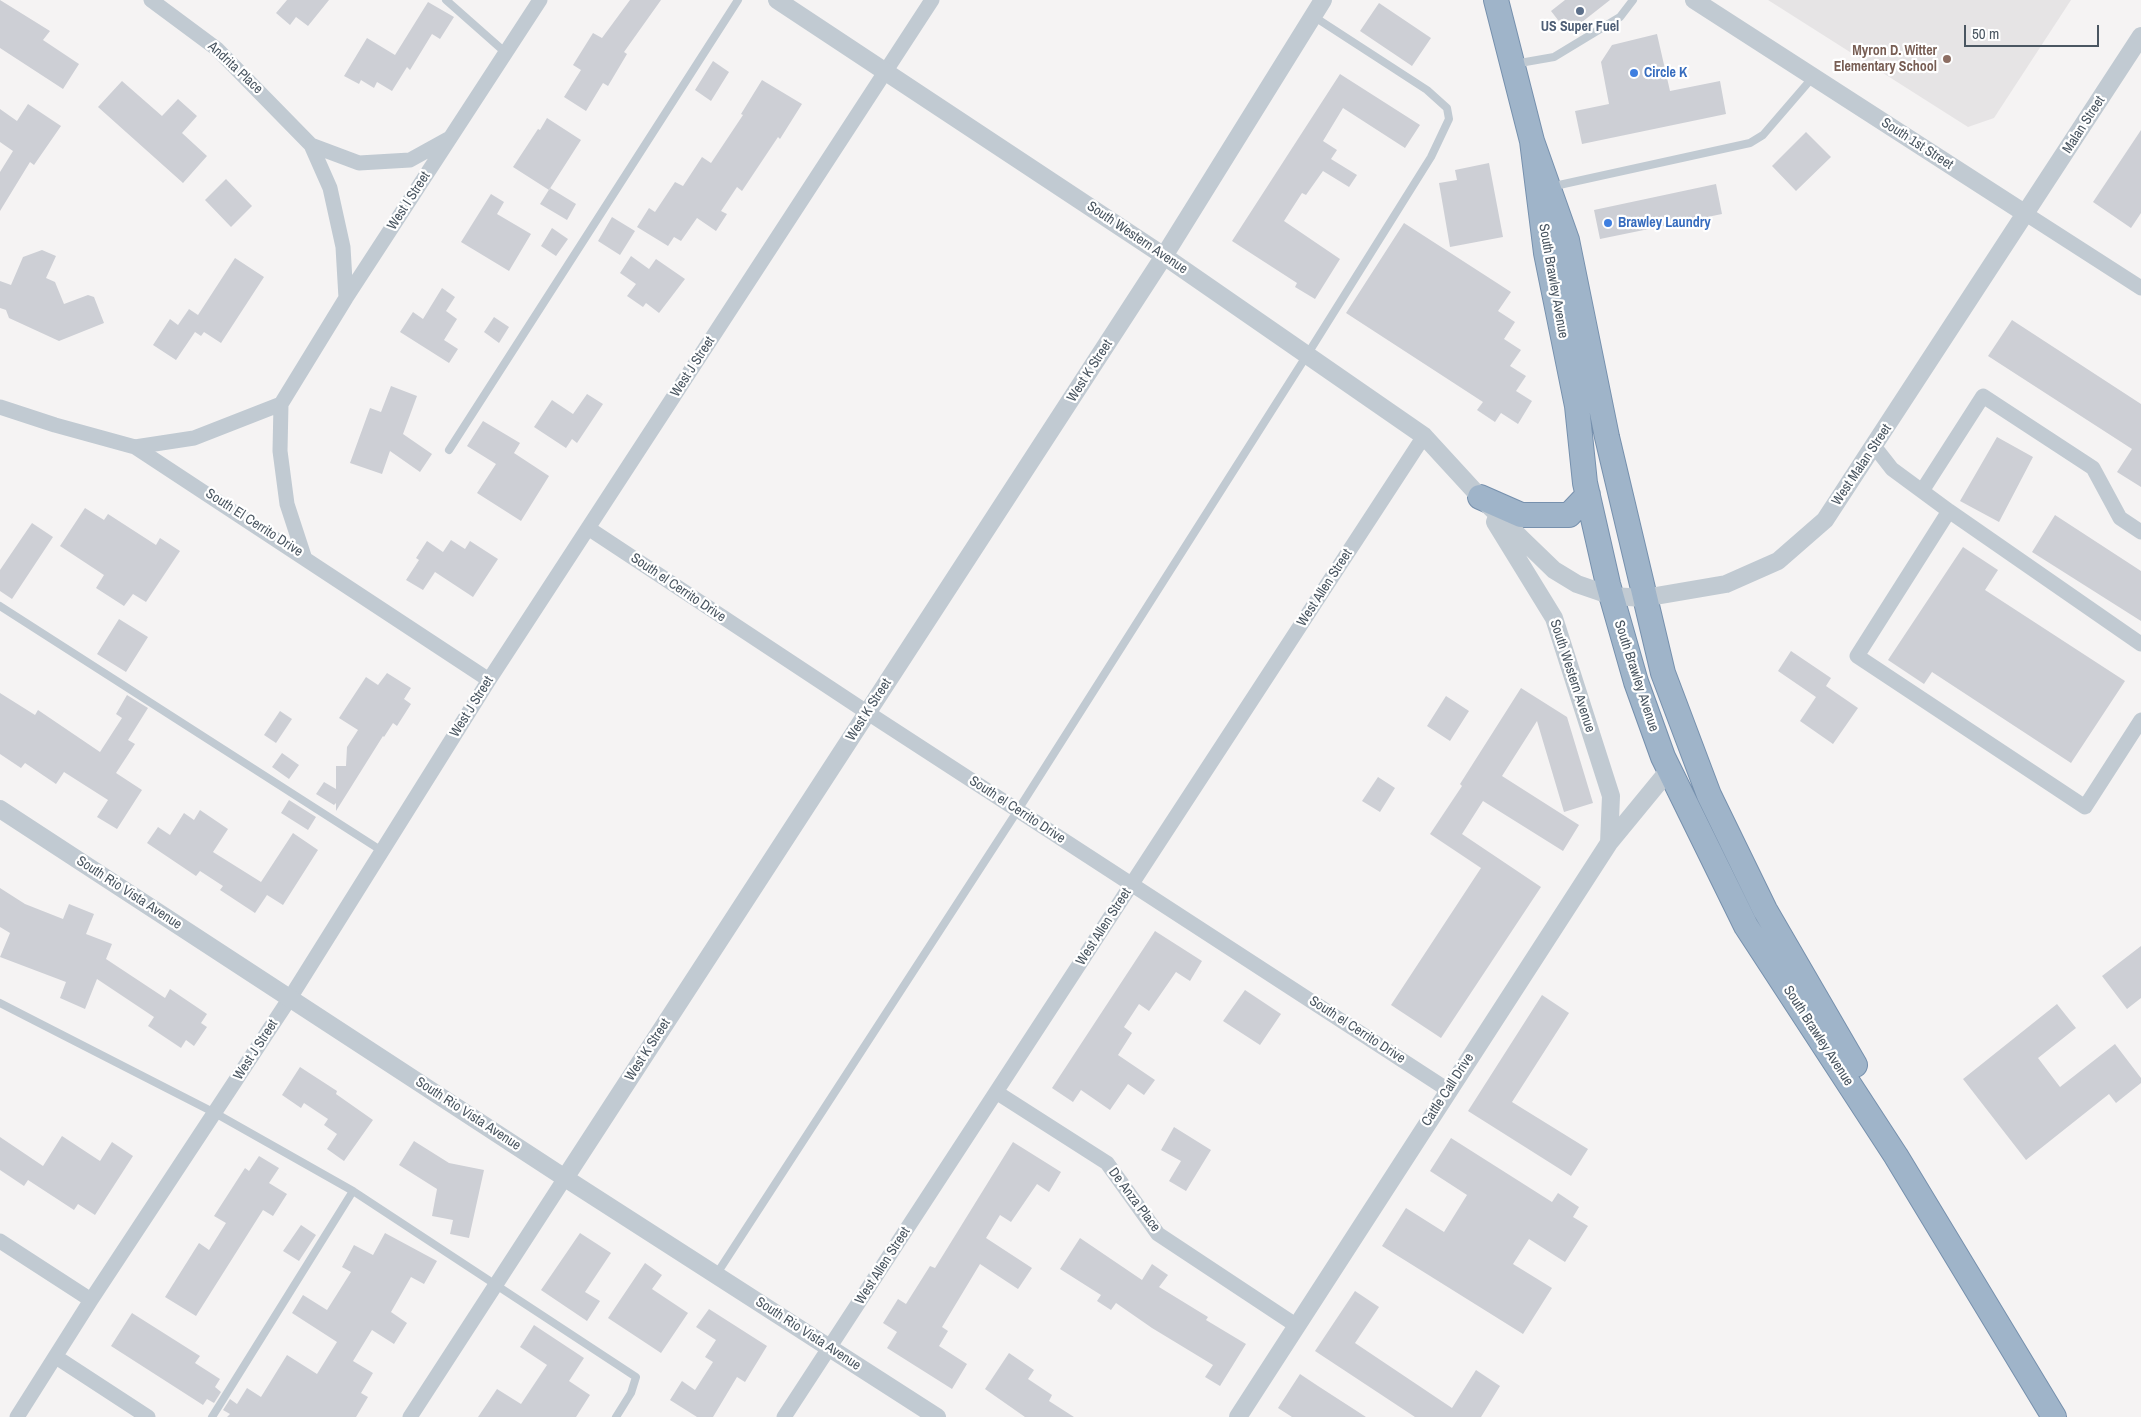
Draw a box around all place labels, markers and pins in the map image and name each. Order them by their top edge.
marker: US Super Fuel [1574,5,1586,17]
place label: US Super Fuel [1541,19,1619,35]
place label: Myron D. Witter Elementary School [1834,43,1937,75]
marker: Myron D. Witter Elementary School [1941,53,1953,65]
place label: Circle K [1644,65,1687,81]
marker: Circle K [1628,67,1640,79]
place label: Brawley Laundry [1618,215,1711,231]
marker: Brawley Laundry [1602,217,1614,229]

